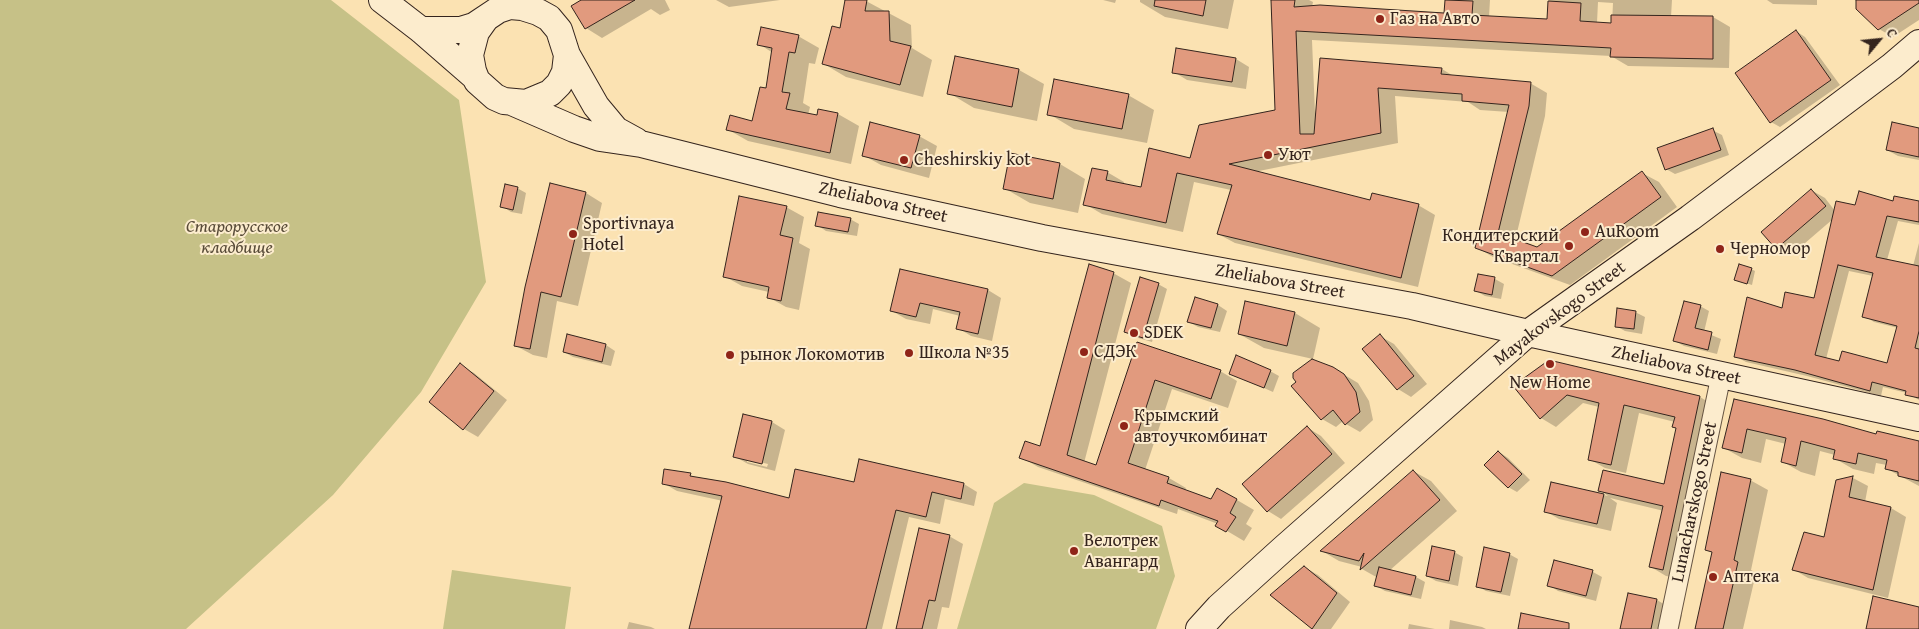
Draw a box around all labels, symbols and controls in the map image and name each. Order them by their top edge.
place label: Газ на Авто [1390,8,1480,30]
marker: Газ на Авто [1374,13,1386,25]
north arrow [1854,15,1904,65]
text: С [1882,25,1903,41]
place label: Уют [1278,144,1311,166]
place label: Cheshirskiy kot [914,149,1031,171]
marker: Уют [1262,149,1274,161]
marker: Cheshirskiy kot [898,154,910,166]
street label: Zheliabova Street [817,178,949,228]
place label: Sportivnaya Hotel [583,213,674,255]
park label: Старорусское кладбище [186,216,288,258]
place label: AuRoom [1595,221,1659,243]
place label: Кондитерский Квартал [1442,225,1559,268]
marker: AuRoom [1579,226,1591,238]
marker: Sportivnaya Hotel [567,228,579,240]
place label: Черномор [1730,238,1811,260]
marker: Кондитерский Квартал [1563,240,1575,252]
marker: Черномор [1714,243,1726,255]
street label: Mayakovskogo Street [1490,257,1630,371]
street label: Zheliabova Street [1213,260,1347,304]
place label: SDEK [1144,322,1183,344]
marker: SDEK [1128,327,1140,339]
place label: СДЭК [1094,341,1137,363]
place label: Школа №35 [919,342,1009,364]
street label: Zheliabova Street [1609,342,1743,390]
place label: рынок Локомотив [740,344,885,366]
marker: СДЭК [1078,346,1090,358]
marker: Школа №35 [903,347,915,359]
marker: рынок Локомотив [724,349,736,361]
marker: New Home [1544,358,1556,370]
place label: New Home [1509,372,1591,394]
place label: Крымский автоучкомбинат [1134,405,1267,448]
marker: Крымский автоучкомбинат [1118,420,1130,432]
street label: Lunacharskogo Street [1667,420,1723,584]
place label: Велотрек Авангард [1084,530,1158,572]
marker: Велотрек Авангард [1068,545,1080,557]
place label: Аптека [1723,566,1779,588]
marker: Аптека [1707,571,1719,583]

